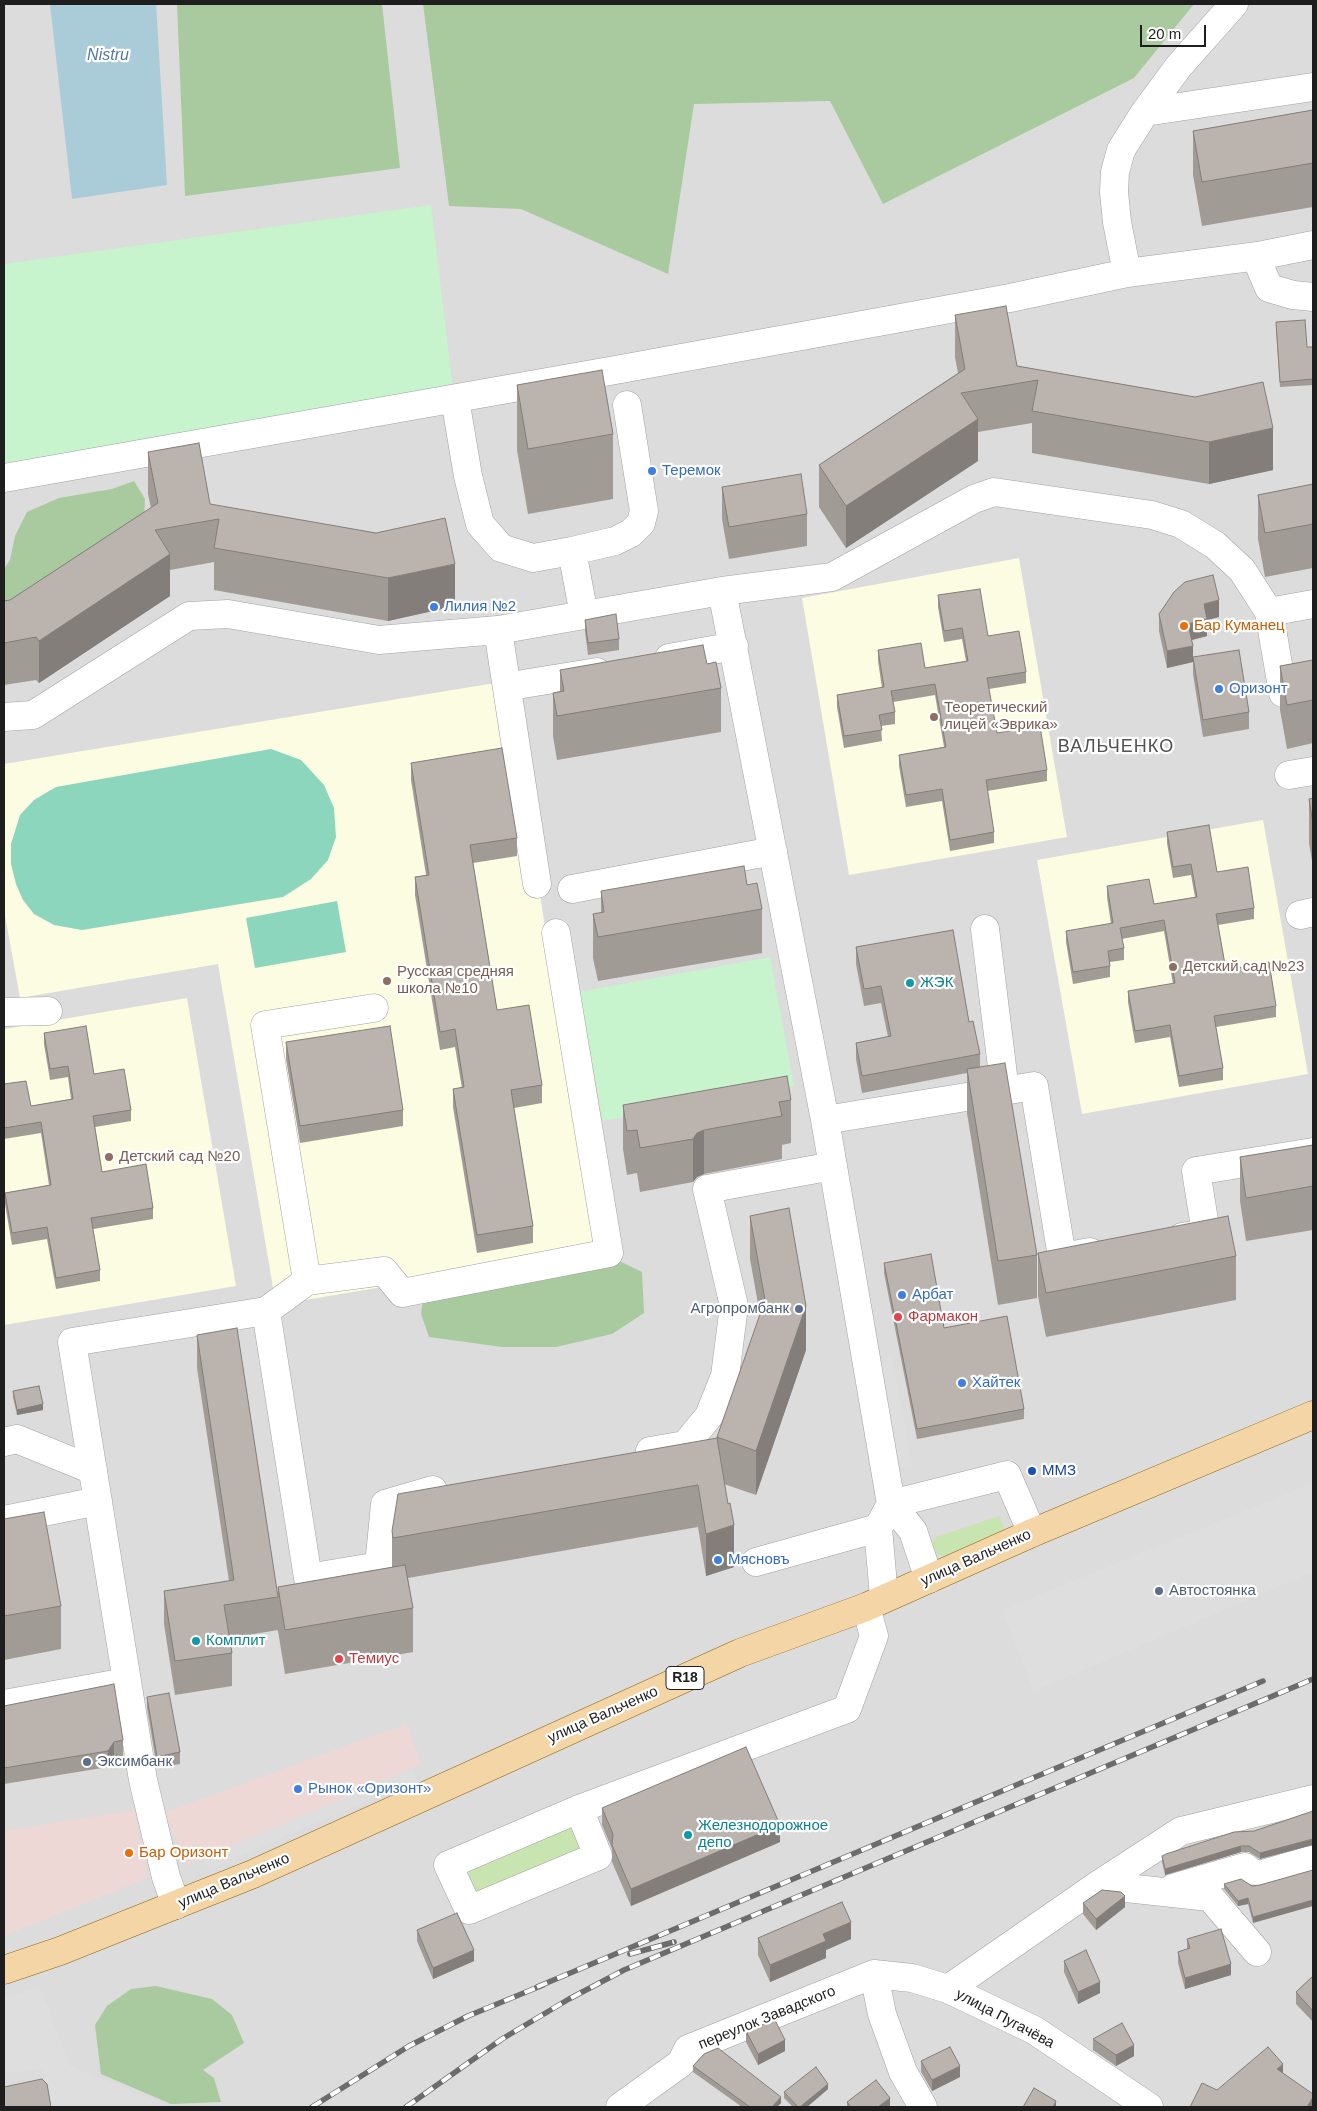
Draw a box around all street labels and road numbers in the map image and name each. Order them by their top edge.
street label: улица Вальченко [918,1526,1034,1590]
road number: R18 [666,1666,704,1690]
street label: улица Вальченко [545,1683,661,1747]
street label: улица Вальченко [176,1850,292,1912]
street label: переулок Завадского [696,1982,838,2054]
street label: улица Пугачёва [953,1985,1057,2053]

